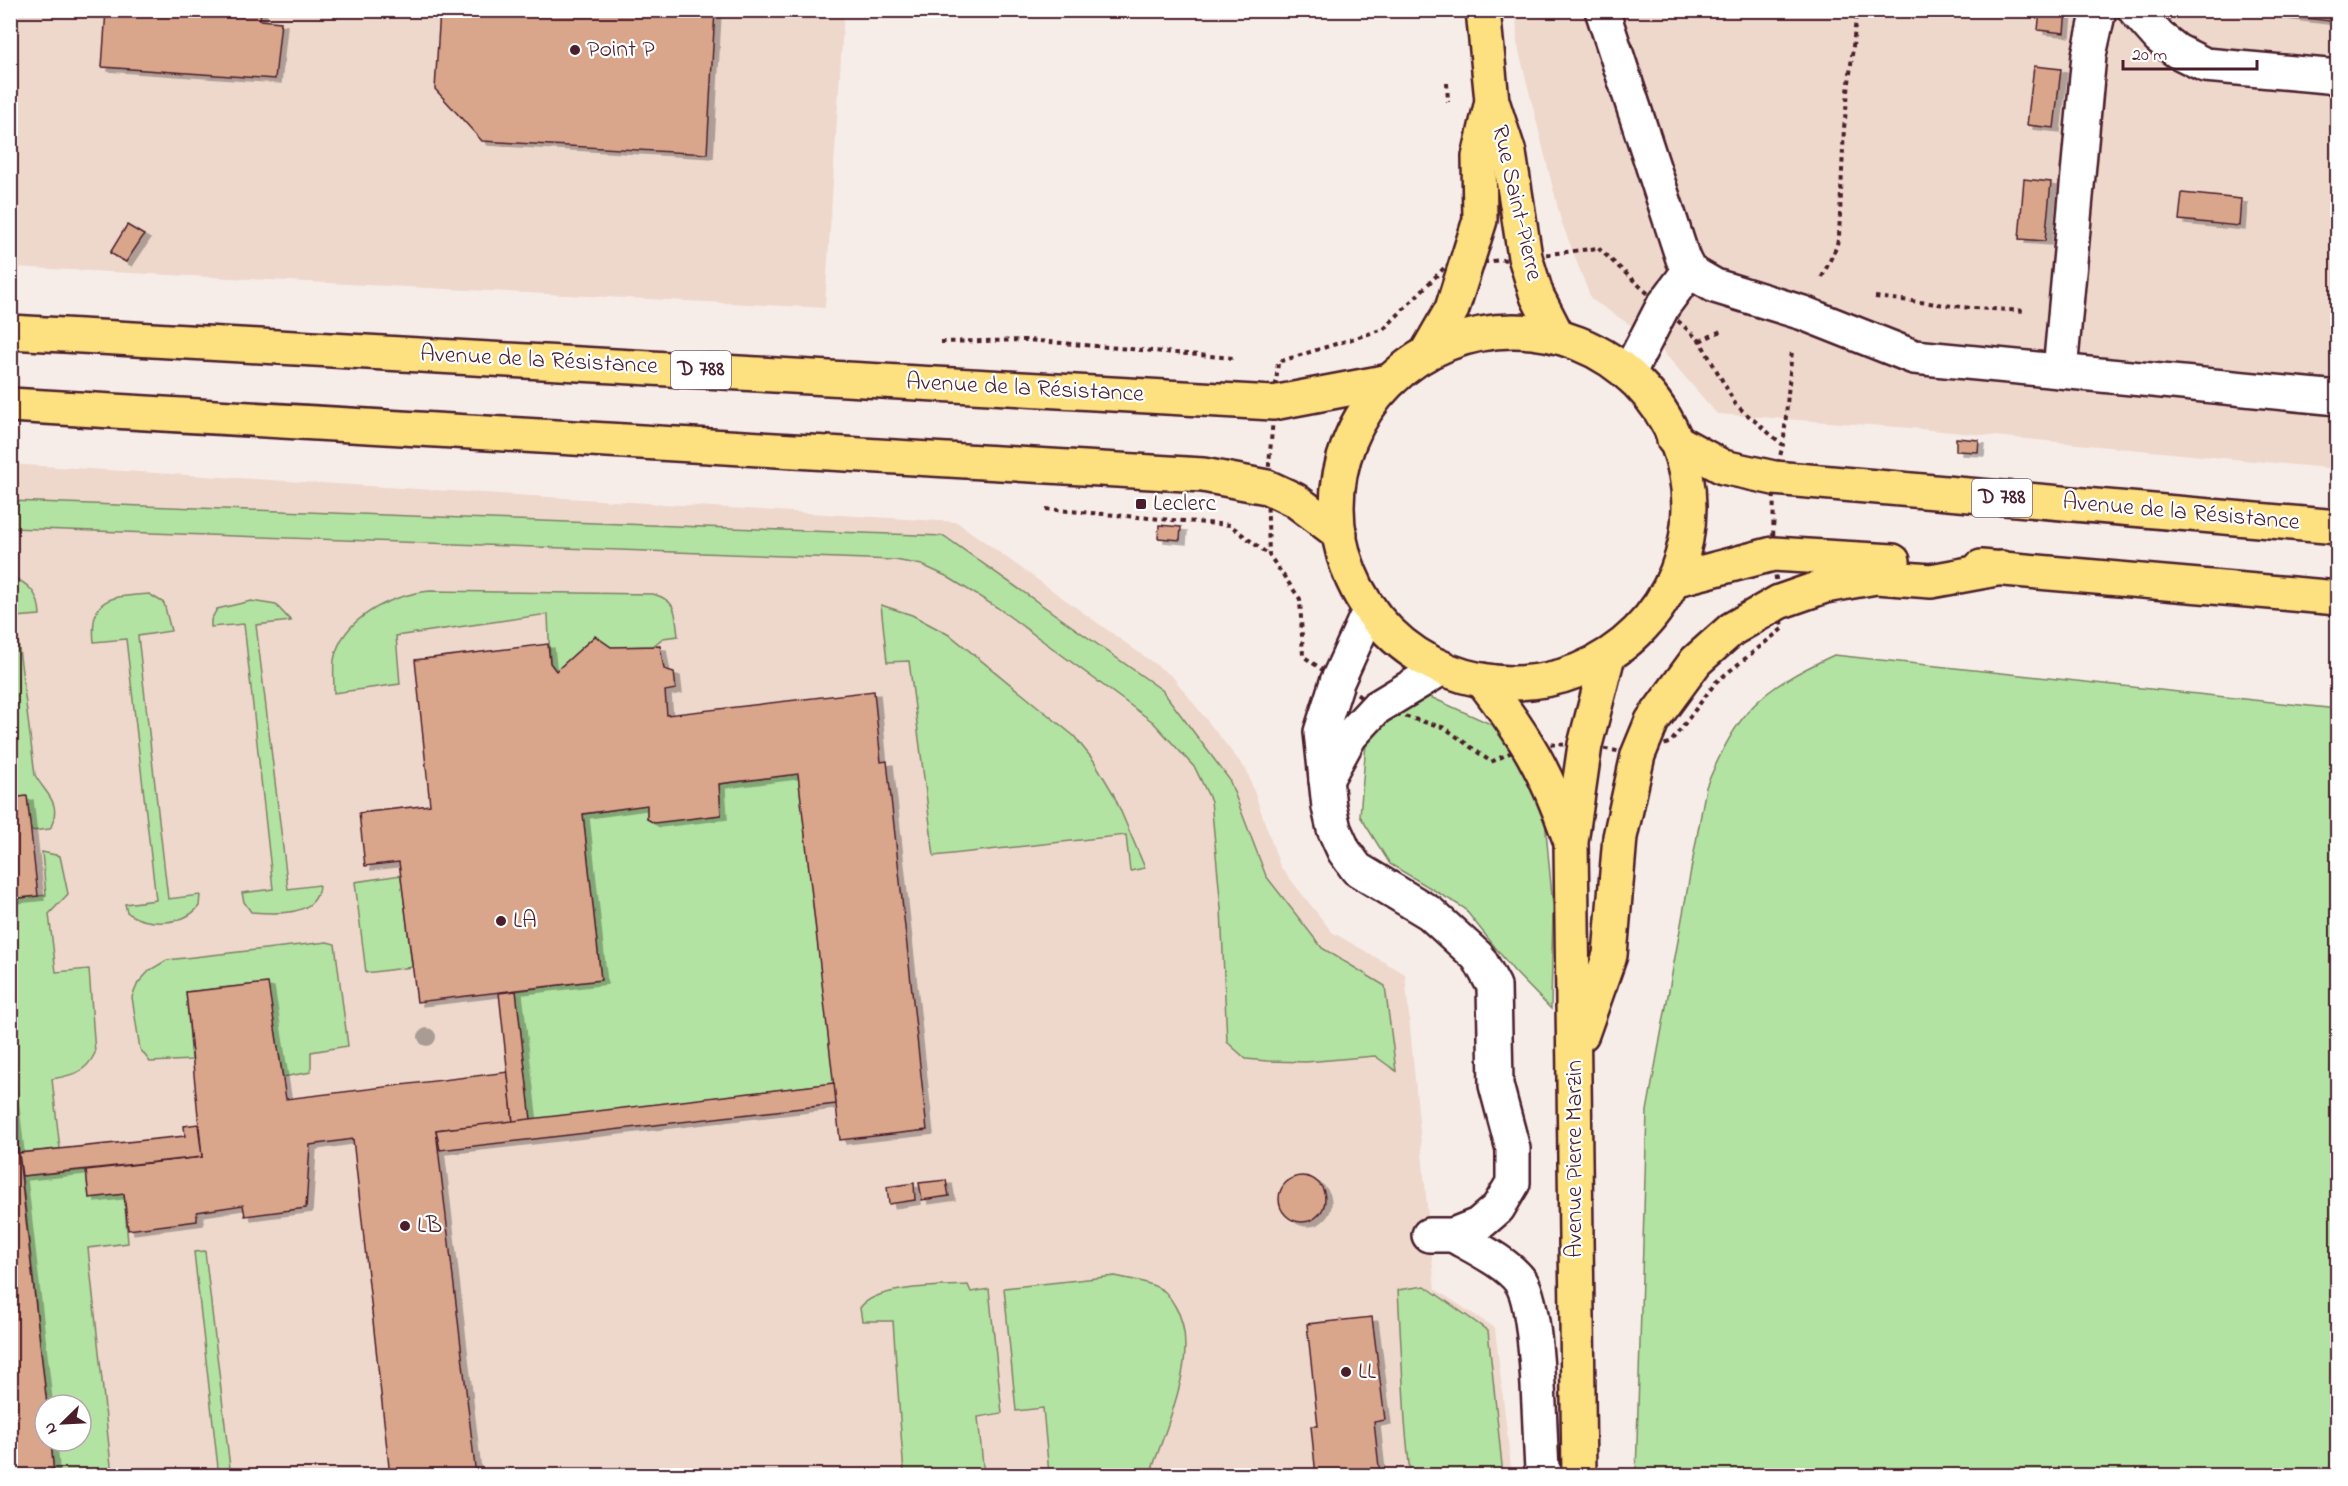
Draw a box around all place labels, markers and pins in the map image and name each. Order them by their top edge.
place label: Point P [587,33,655,68]
marker: Point P [568,43,582,57]
place label: Leclerc [1153,487,1217,522]
marker: Leclerc [1134,497,1148,511]
place label: LA [513,904,537,939]
marker: LA [494,914,508,928]
place label: LB [417,1209,442,1244]
marker: LB [398,1219,412,1233]
place label: LL [1358,1355,1376,1390]
marker: LL [1339,1365,1353,1379]

